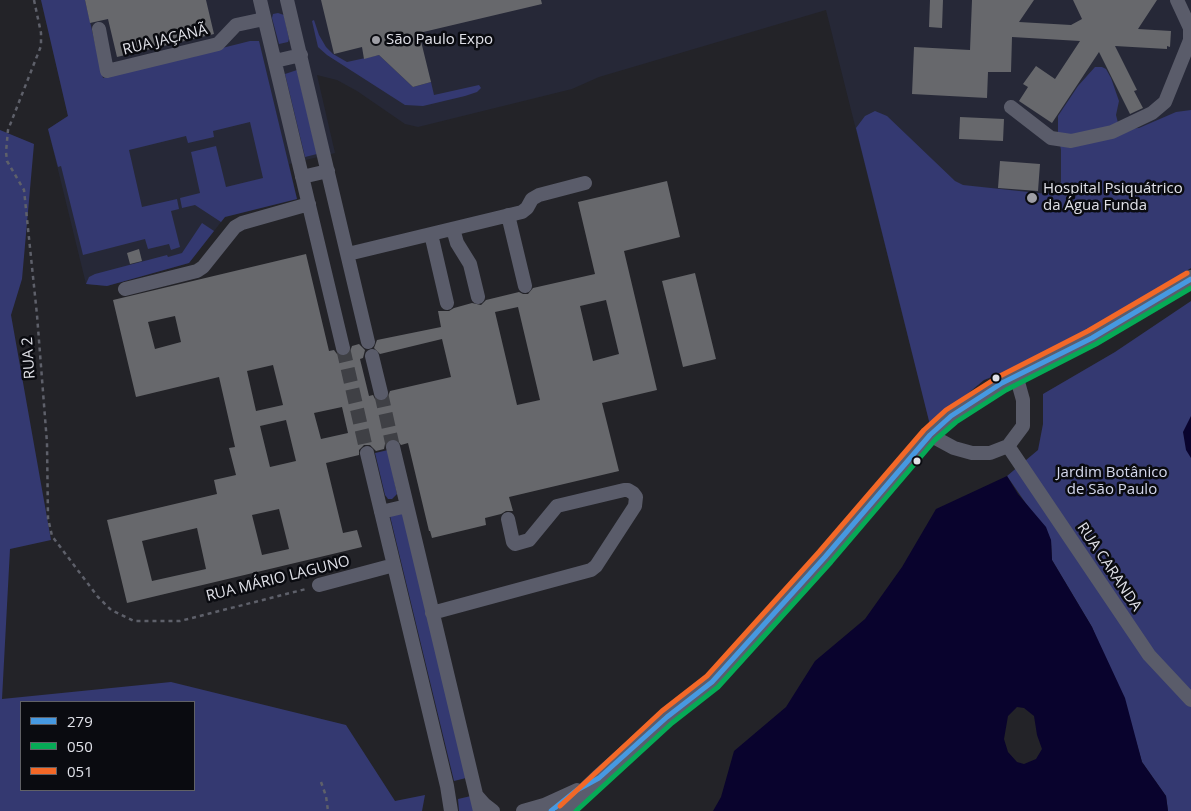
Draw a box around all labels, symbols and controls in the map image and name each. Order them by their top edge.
street label: RUA JAÇANÃ [121,21,209,59]
place label: São Paulo Expo [386,31,493,49]
marker: São Paulo Expo [370,34,382,46]
place label: Hospital Psiquátrico da Água Funda [1043,180,1183,215]
marker: Hospital Psiquátrico da Água Funda [1025,191,1039,205]
street label: RUA 2 [19,336,39,380]
unlabelled marker [991,373,1001,383]
unlabelled marker [912,456,922,466]
park label: Jardim Botânico de São Paulo [1057,464,1167,499]
street label: RUA CARANDA [1073,519,1145,615]
street label: RUA MÁRIO LAGUNO [204,552,352,606]
legend [20,701,195,791]
text: 279 [67,711,93,731]
text: 050 [67,736,93,756]
text: 051 [67,761,93,781]

